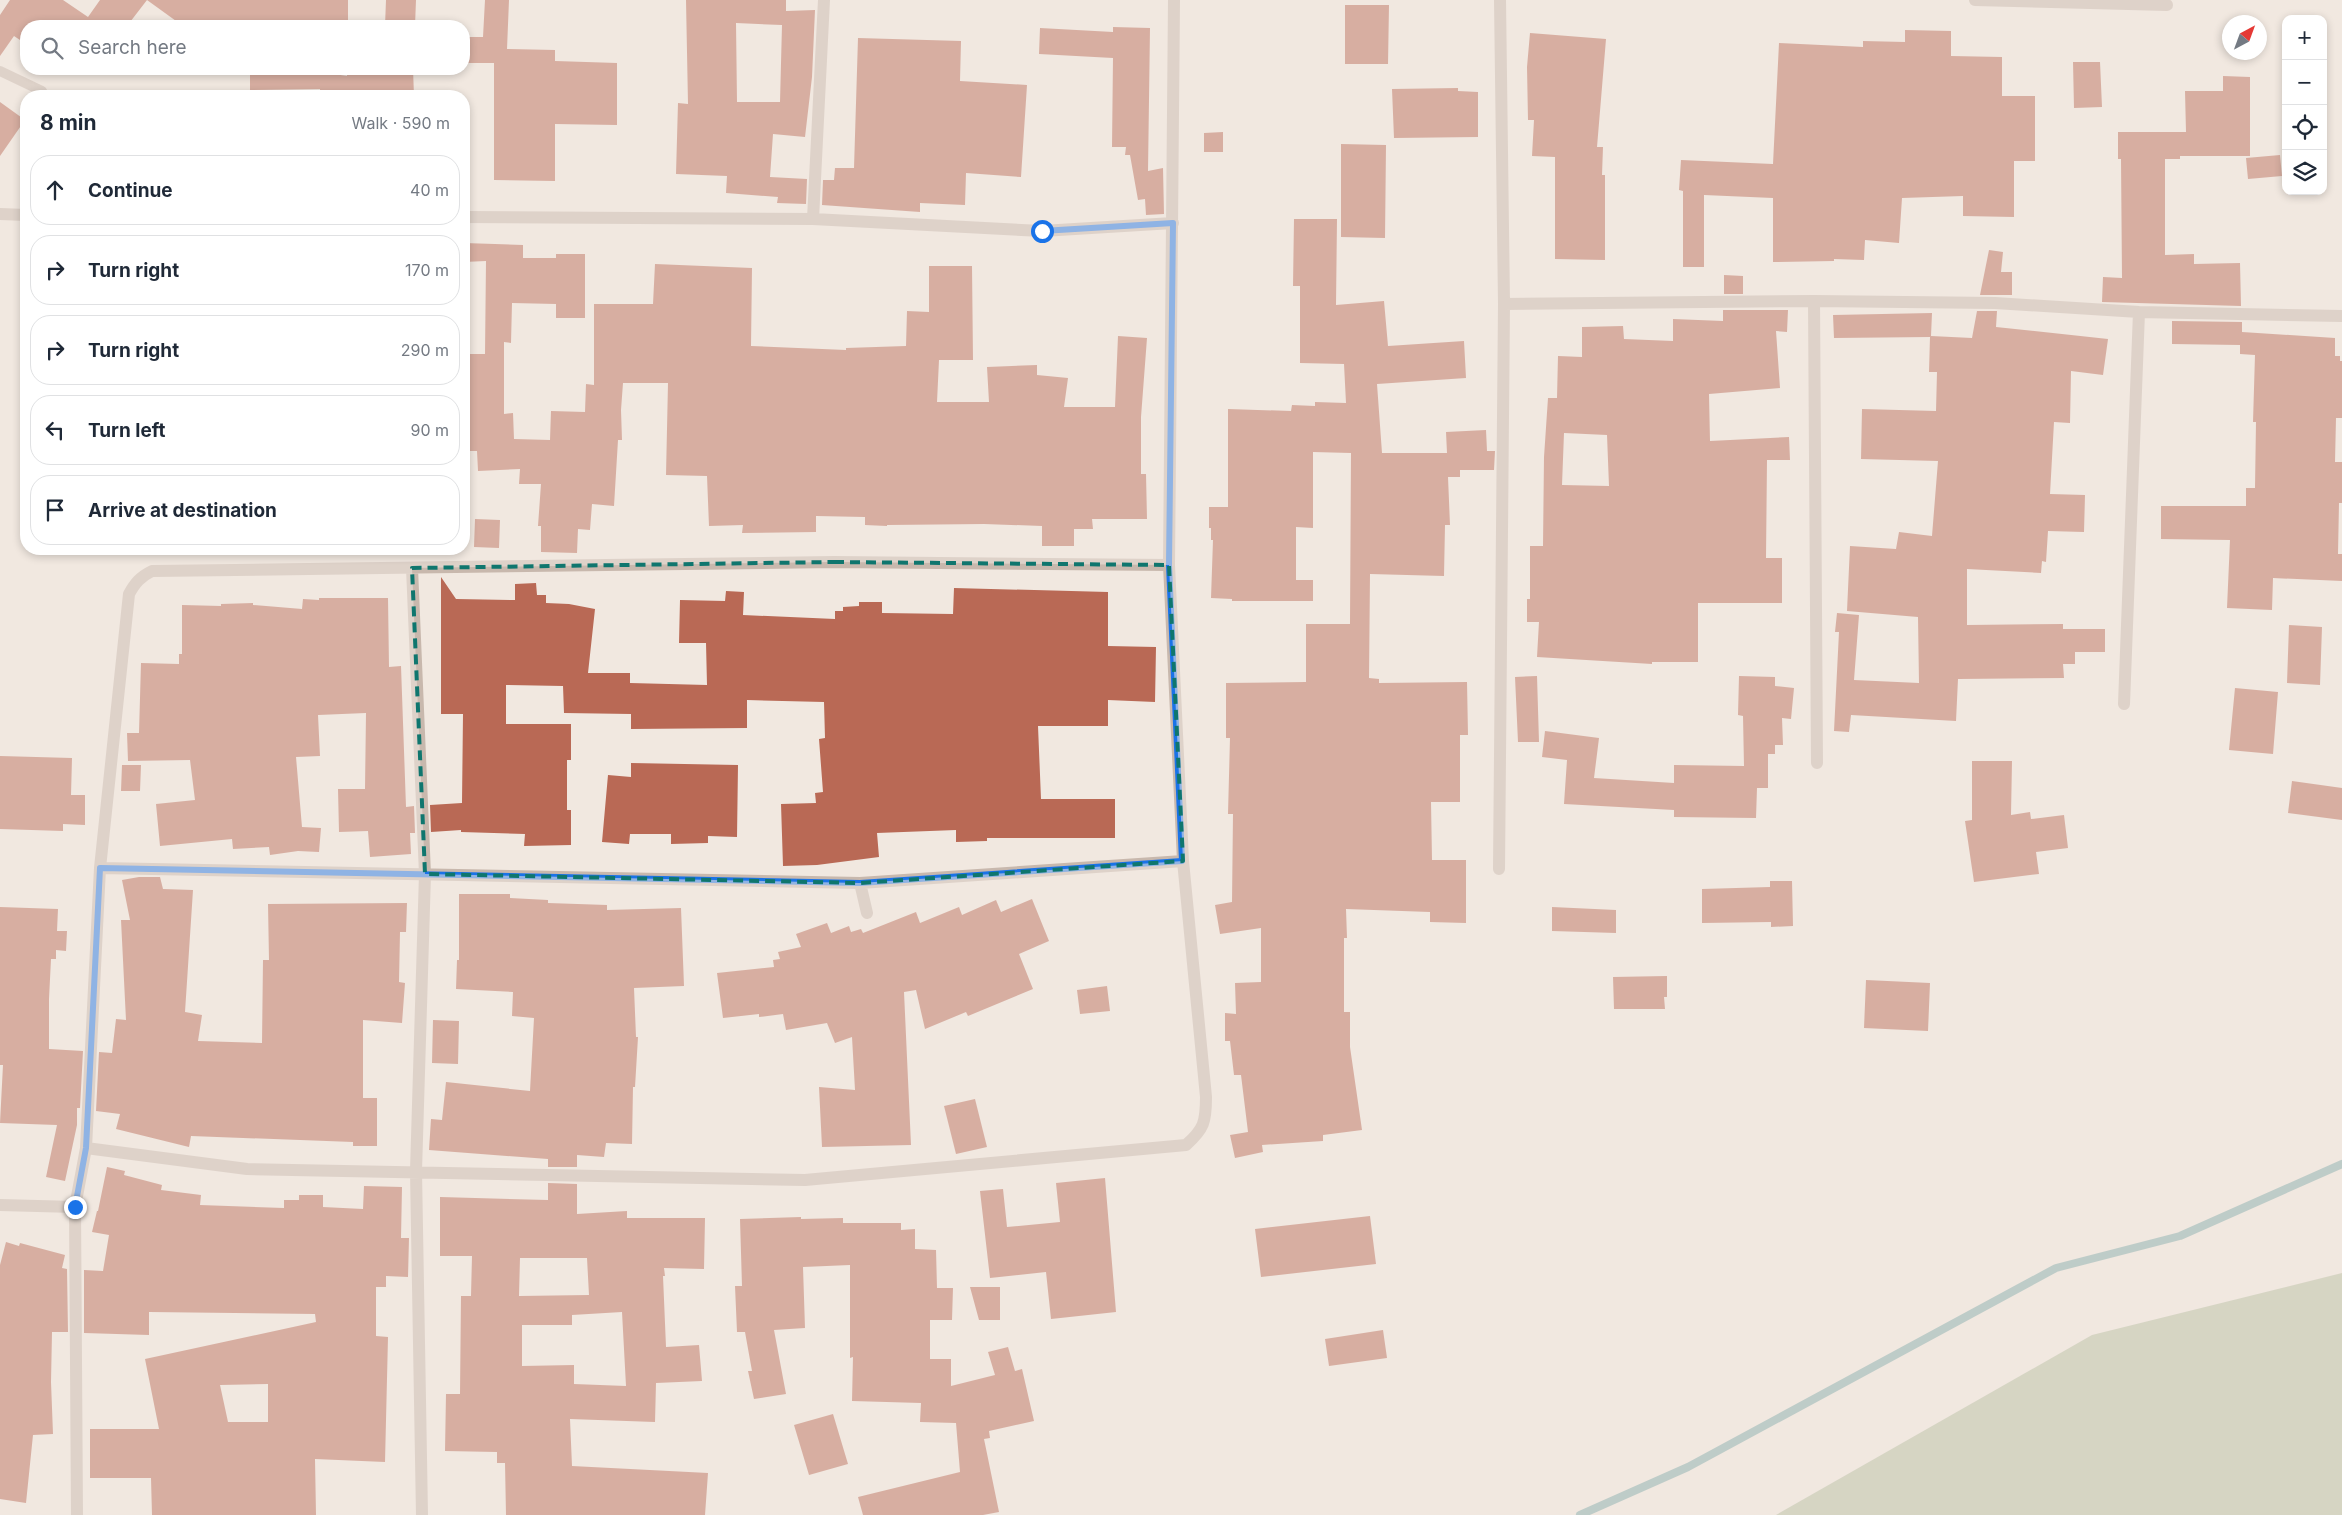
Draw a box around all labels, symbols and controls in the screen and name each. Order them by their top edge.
north arrow [2222,15,2267,60]
map controls [2282,15,2327,195]
button: + [2282,15,2327,60]
search box [20,20,470,75]
icon: search [38,34,66,62]
text: Search here [78,36,187,59]
button: − [2282,60,2327,105]
button: locate [2282,105,2327,150]
text: 8 min [40,110,97,135]
text: Walk · 590 m [352,113,450,133]
button: layers [2282,150,2327,195]
icon: ahead [41,176,69,204]
text: Continue [88,179,173,202]
text: 40 m [410,180,449,200]
route start [1031,220,1054,243]
icon: right [41,256,69,284]
text: Turn right [88,259,179,282]
text: 170 m [405,260,449,280]
icon: right [41,336,69,364]
text: Turn right [88,339,179,362]
text: 290 m [401,340,449,360]
icon: left [41,416,69,444]
text: Turn left [88,419,166,442]
text: 90 m [410,420,449,440]
icon: arrive [41,496,69,524]
text: Arrive at destination [88,499,277,522]
route end [64,1196,87,1219]

